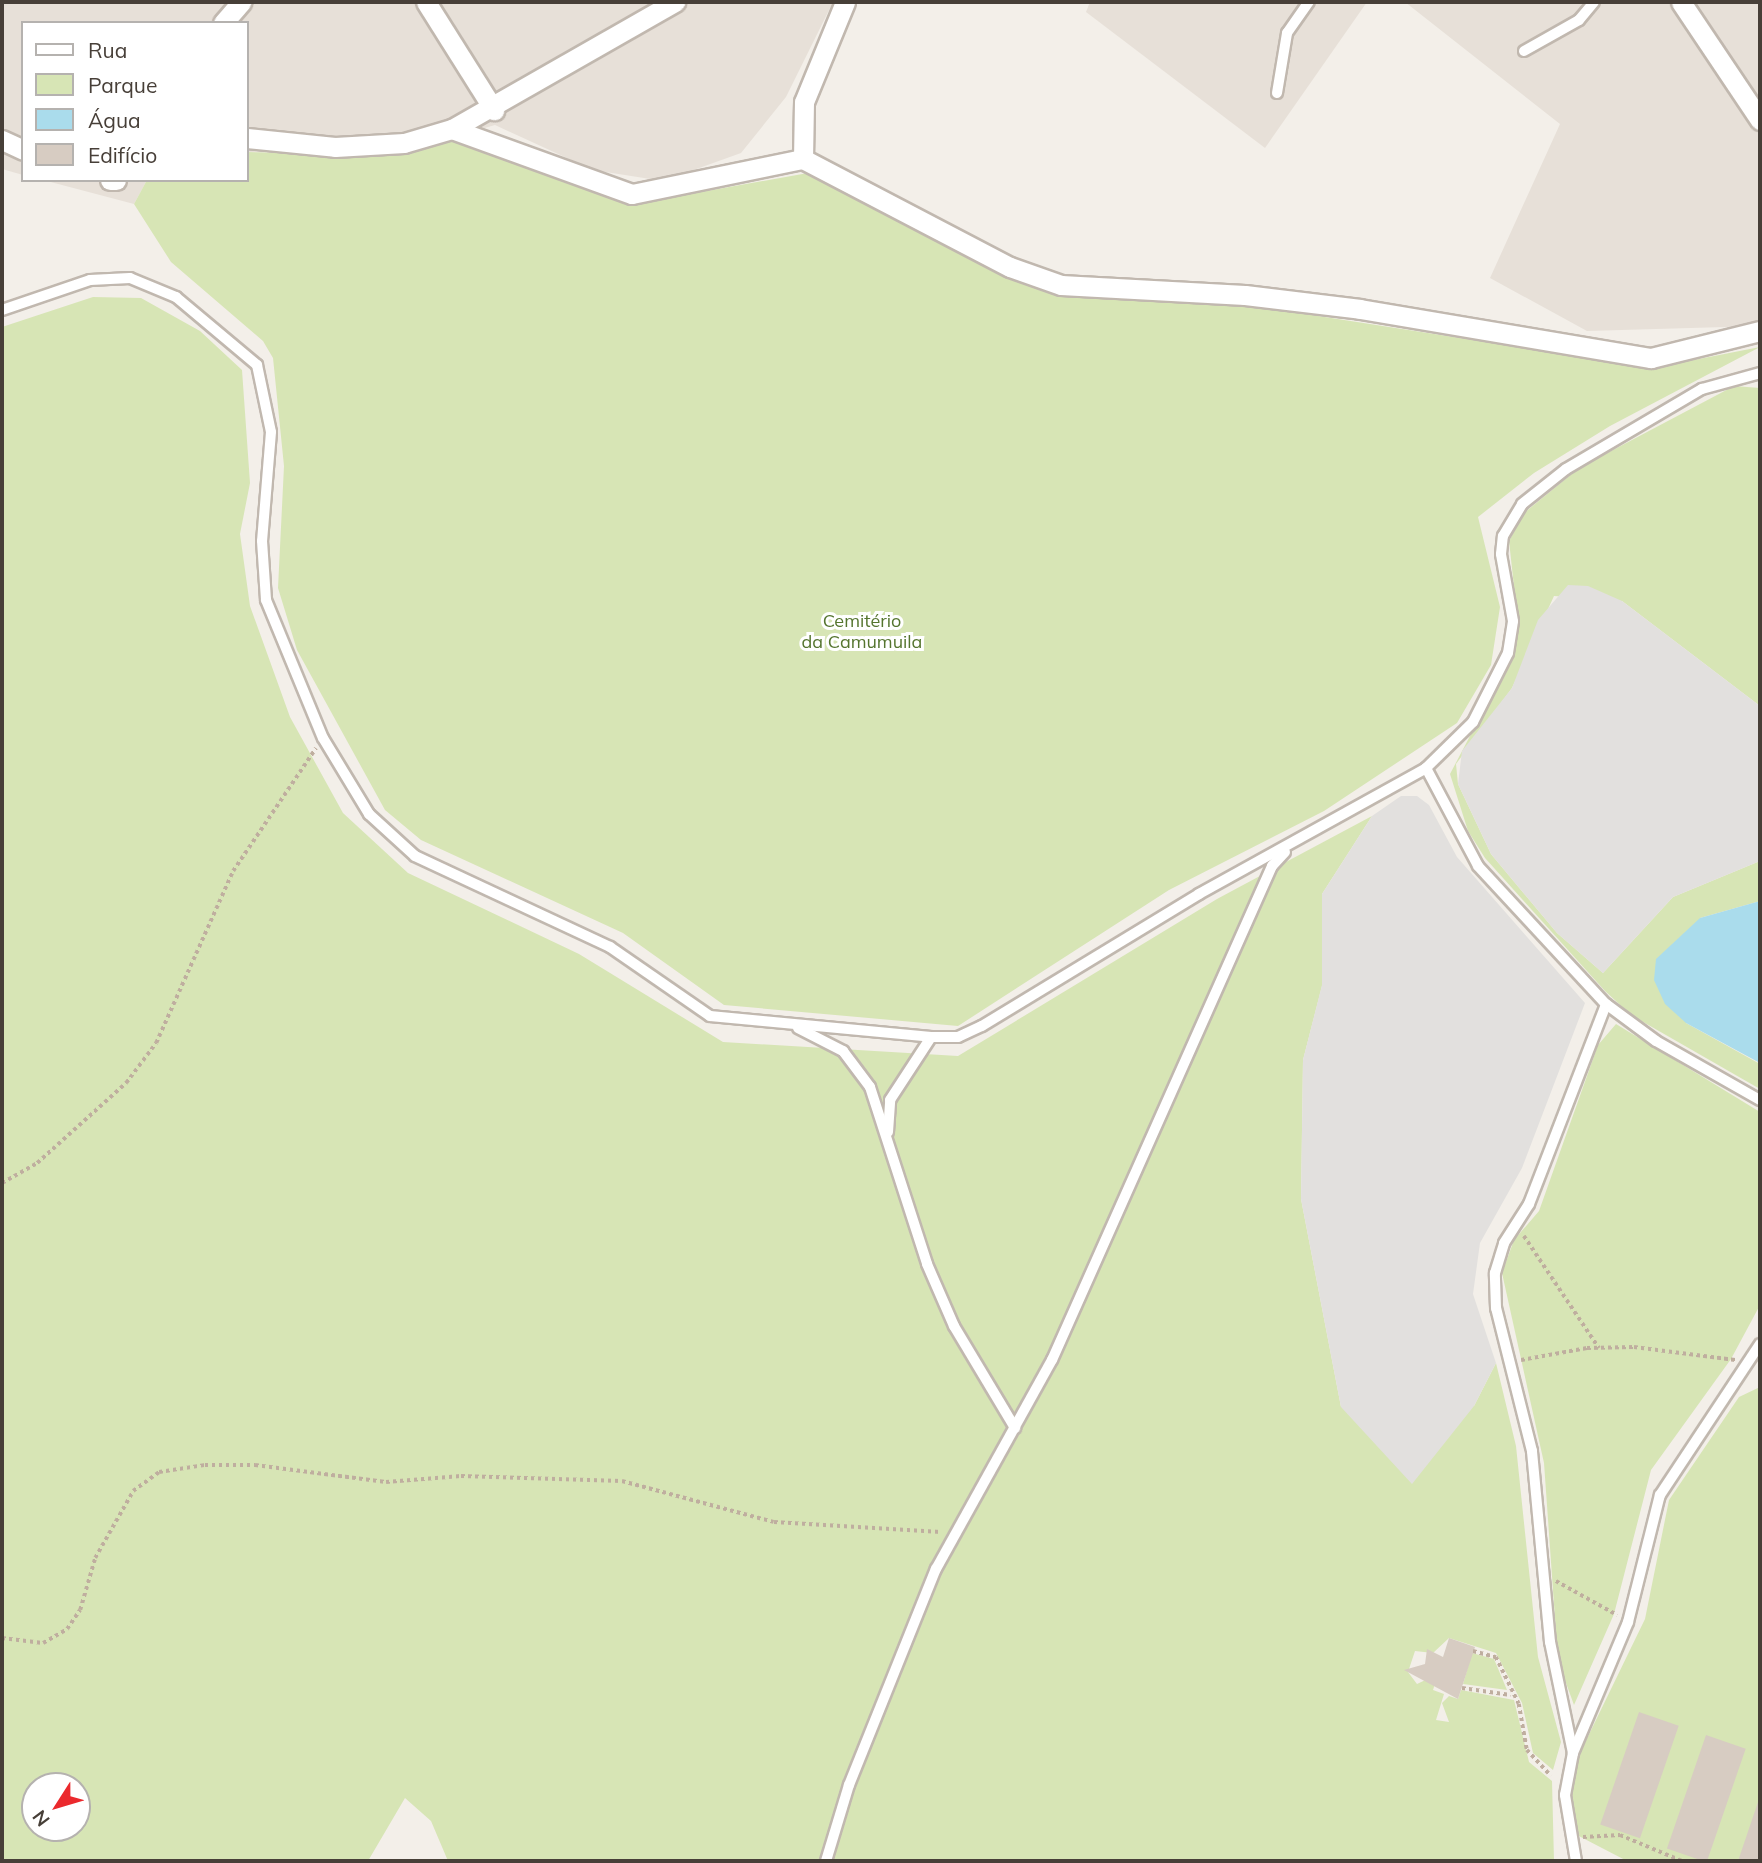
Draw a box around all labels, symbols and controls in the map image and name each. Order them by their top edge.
legend [21,21,248,182]
text: Rua [88,37,127,63]
text: Parque [88,72,157,98]
text: Água [88,107,141,133]
text: Edifício [88,142,157,168]
park label: Cemitério da Camumuila [802,611,922,654]
north arrow [21,1772,91,1842]
text: N [27,1805,55,1831]

